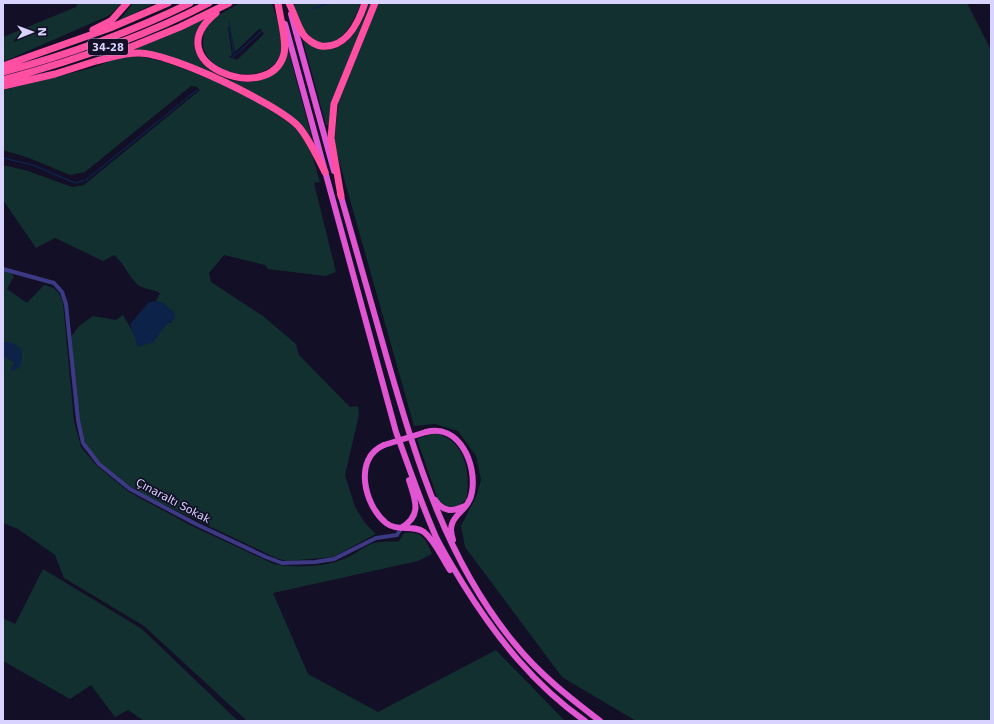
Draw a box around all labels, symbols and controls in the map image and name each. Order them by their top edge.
north arrow [12,12,52,52]
text: N [35,27,48,37]
road number: 34-28 [88,39,128,55]
street label: Çınaraltı Sokak [133,476,213,526]

